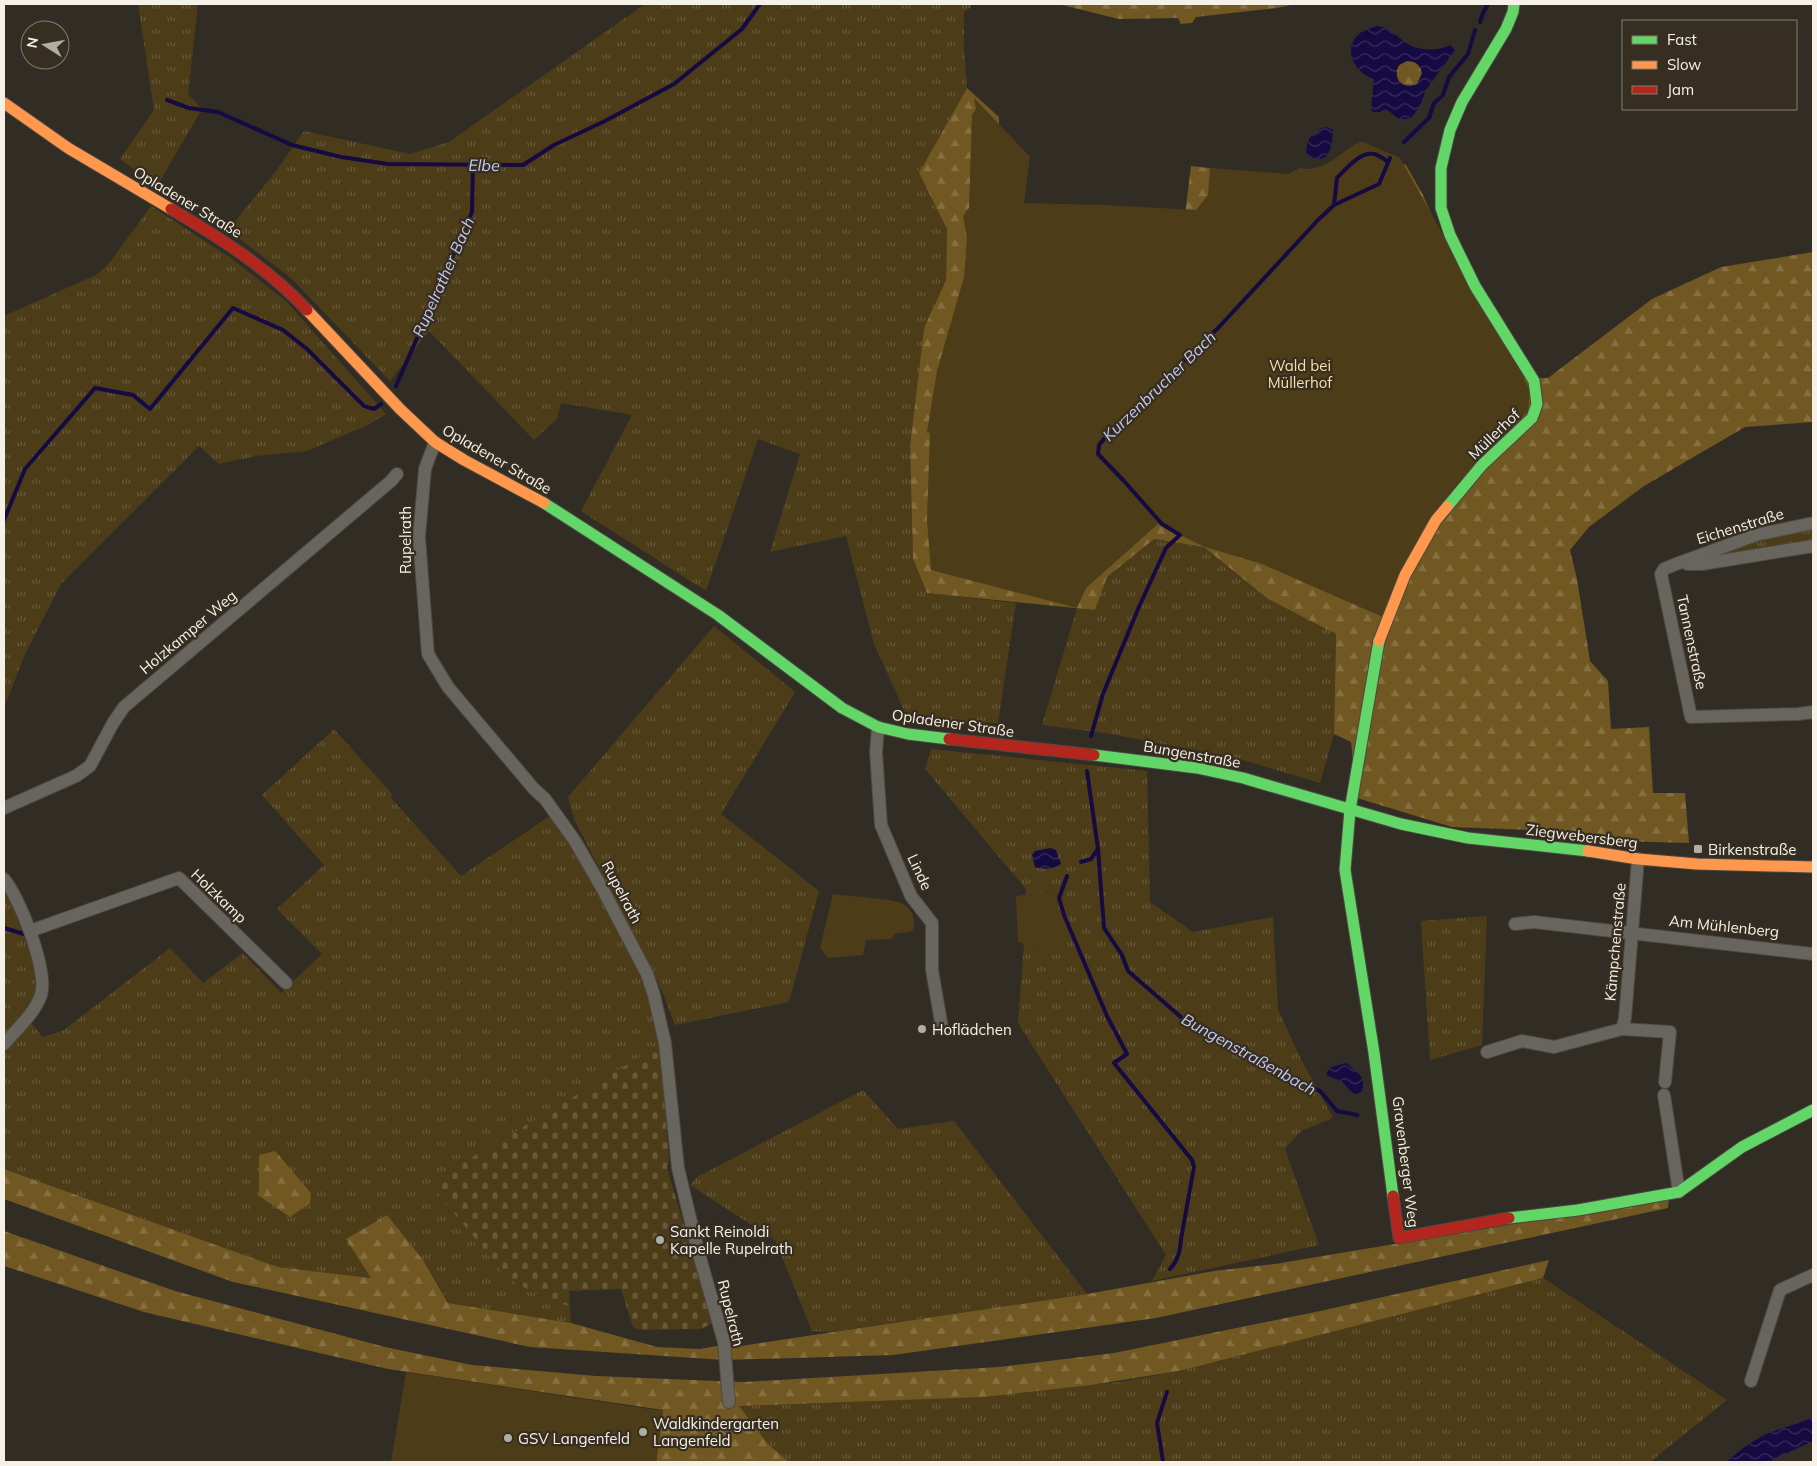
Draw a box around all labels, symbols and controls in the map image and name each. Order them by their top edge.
north arrow [20,20,70,70]
legend [1622,20,1797,110]
text: Fast [1667,30,1697,49]
text: N [22,36,42,49]
text: Slow [1667,55,1701,74]
text: Jam [1667,80,1694,99]
water label: Elbe [468,155,500,175]
street label: Opladener Straße [130,162,246,242]
water label: Rupelrather Bach [408,214,478,340]
water label: Kurzenbrucher Bach [1098,327,1220,445]
park label: Wald bei Müllerhof [1268,356,1333,392]
street label: Müllerhof [1464,404,1525,463]
street label: Opladener Straße [439,420,555,498]
street label: Eichenstraße [1694,504,1786,548]
street label: Rupelrath [396,506,415,574]
street label: Holzkamper Weg [136,586,240,678]
street label: Tannenstraße [1673,593,1711,691]
street label: Opladener Straße [891,705,1015,741]
street label: Bungenstraße [1142,736,1242,772]
street label: Ziegwebersberg [1525,820,1639,852]
place label: Birkenstraße [1708,840,1796,859]
marker: Birkenstraße [1692,843,1704,855]
street label: Linde [903,851,937,893]
street label: Rupelrath [598,857,646,927]
street label: Holzkamp [187,865,251,927]
street label: Kämpchenstraße [1600,882,1630,1002]
street label: Am Mühlenberg [1668,911,1780,941]
water label: Bungenstraßenbach [1178,1009,1320,1099]
place label: Hoflädchen [932,1020,1012,1039]
marker: Hoflädchen [916,1023,928,1035]
street label: Gravenberger Weg [1389,1095,1423,1229]
place label: Sankt Reinoldi Kapelle Rupelrath [670,1222,793,1258]
marker: Sankt Reinoldi Kapelle Rupelrath [654,1234,666,1246]
street label: Rupelrath [714,1278,748,1348]
place label: Waldkindergarten Langenfeld [653,1414,779,1450]
marker: Waldkindergarten Langenfeld [637,1426,649,1438]
place label: GSV Langenfeld [518,1429,630,1448]
marker: GSV Langenfeld [502,1432,514,1444]

